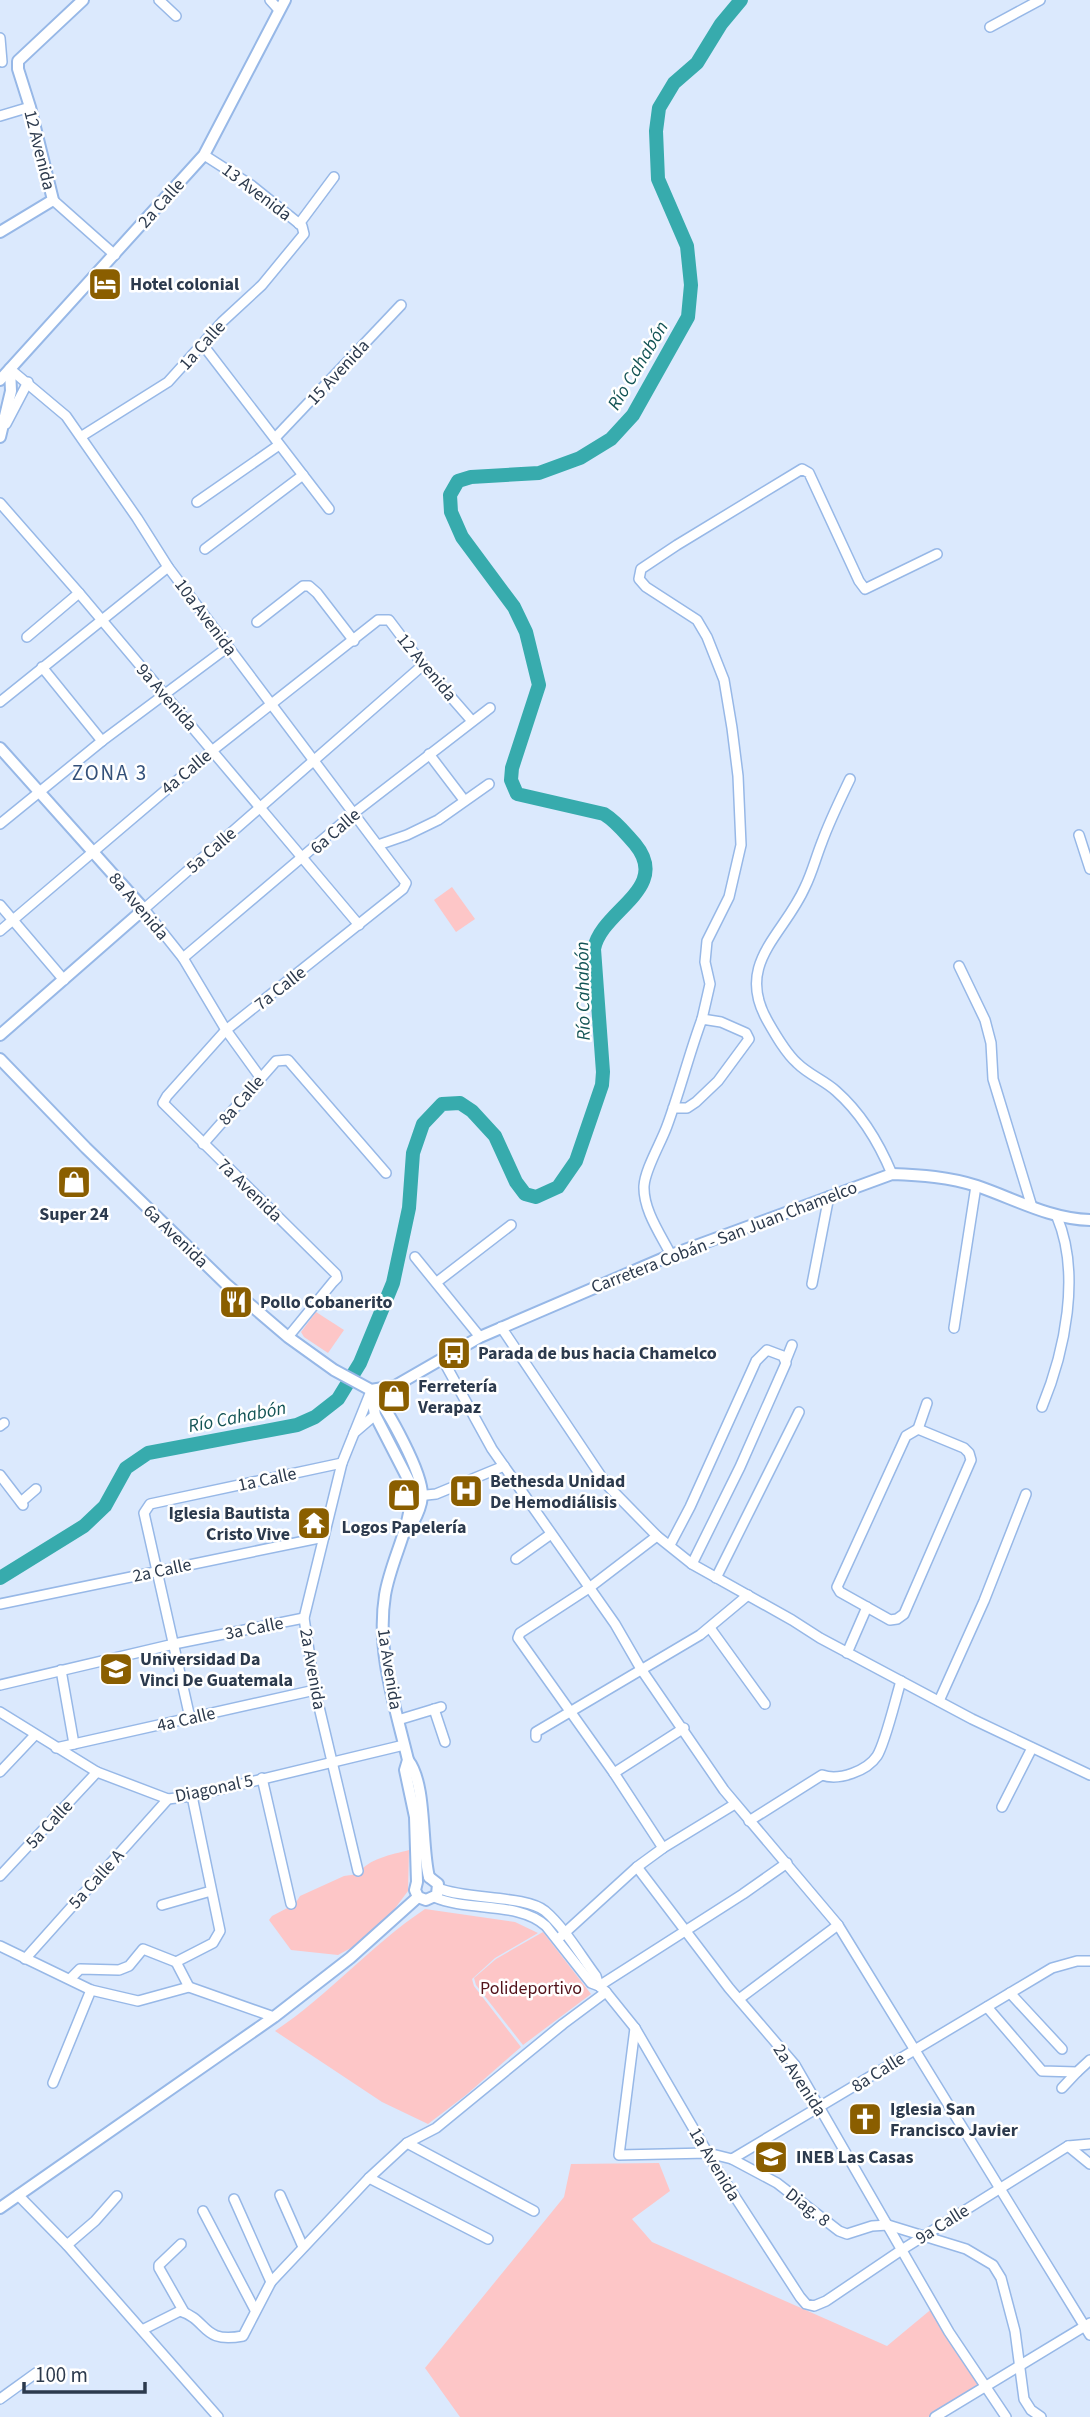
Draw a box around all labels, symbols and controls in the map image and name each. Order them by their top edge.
street label: 12 Avenida [17,107,62,193]
street label: 13 Avenida [217,158,297,227]
street label: 2a Calle [132,173,190,234]
hotel icon: Hotel colonial [86,265,124,303]
place label: Hotel colonial [130,272,239,297]
street label: 1a Calle [173,315,231,376]
water label: Río Cahabón [601,316,675,415]
street label: 15 Avenida [301,334,375,411]
street label: 10a Avenida [168,574,243,661]
street label: 12 Avenida [391,628,462,707]
street label: 9a Avenida [130,658,203,736]
street label: 4a Calle [156,744,217,801]
district label: ZONA 3 [72,758,148,788]
street label: 6a Calle [305,803,366,860]
street label: 5a Calle [181,822,242,879]
street label: 8a Avenida [103,867,175,946]
water label: Río Cahabón [569,941,598,1041]
street label: 7a Calle [249,960,311,1016]
street label: 8a Calle [213,1070,270,1131]
street label: 7a Avenida [212,1153,288,1228]
shop icon: Super 24 [55,1163,93,1201]
street label: Carretera Cobán - San Juan Chamelco [587,1175,861,1300]
street label: 6a Avenida [138,1199,214,1274]
place label: Super 24 [39,1202,109,1227]
restaurant icon: Pollo Cobanerito [217,1283,255,1321]
place label: Pollo Cobanerito [260,1290,393,1315]
bus stop icon: Parada de bus hacia Chamelco [435,1334,473,1372]
place label: Parada de bus hacia Chamelco [478,1341,717,1366]
place label: Ferretería Verapaz [417,1374,497,1420]
shop icon: Ferretería Verapaz [375,1377,413,1415]
water label: Río Cahabón [186,1395,289,1440]
street label: 1a Calle [236,1461,299,1498]
place label: Bethesda Unidad De Hemodiálisis [490,1469,625,1515]
hospital icon: Bethesda Unidad De Hemodiálisis [447,1472,485,1510]
shop icon: Logos Papelería [385,1476,423,1514]
place label: Iglesia Bautista Cristo Vive [168,1501,290,1547]
temple icon: Iglesia Bautista Cristo Vive [295,1504,333,1542]
place label: Logos Papelería [341,1515,467,1540]
street label: 2a Calle [131,1552,194,1589]
street label: 3a Calle [223,1611,286,1646]
street label: 2a Avenida [293,1627,332,1712]
street label: 1a Avenida [371,1627,408,1711]
place label: Universidad Da Vinci De Guatemala [139,1647,293,1693]
school or university icon: Universidad Da Vinci De Guatemala [97,1650,135,1688]
street label: 4a Calle [155,1701,218,1738]
street label: Diagonal 5 [173,1768,255,1809]
street label: 5a Calle [20,1794,79,1854]
street label: 5a Calle A [63,1844,130,1915]
park label: Polideportivo [480,1976,582,2001]
street label: 2a Avenida [767,2039,832,2121]
street label: 8a Calle [847,2046,910,2099]
place label: Iglesia San Francisco Javier [890,2097,1019,2143]
church icon: Iglesia San Francisco Javier [846,2100,884,2138]
street label: 1a Avenida [683,2123,746,2206]
school or university icon: INEB Las Casas [752,2138,790,2176]
place label: INEB Las Casas [796,2145,914,2170]
street label: Diag. 8 [780,2182,835,2233]
street label: 9a Calle [911,2198,974,2251]
scale bar [24,2350,145,2394]
text: 100 m [35,2360,88,2390]

